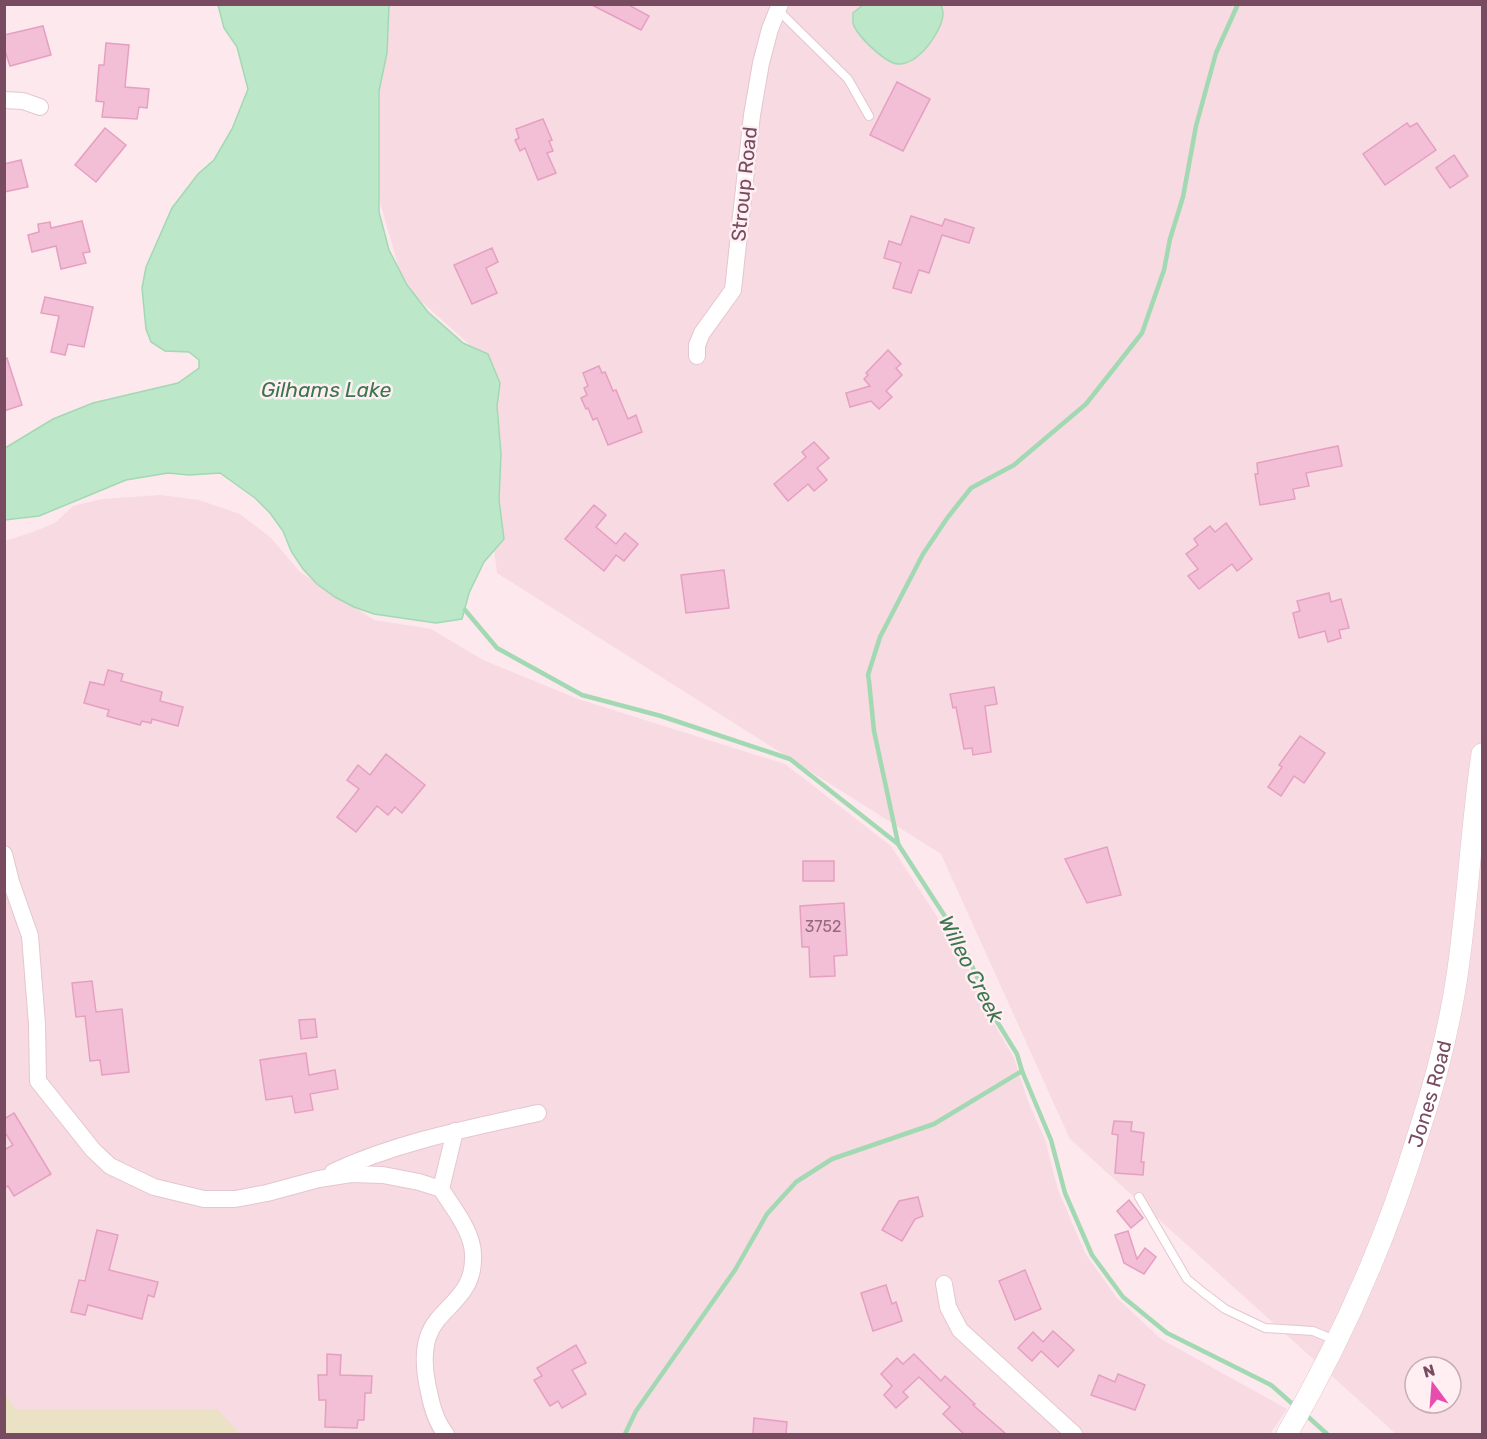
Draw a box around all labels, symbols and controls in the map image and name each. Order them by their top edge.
street label: Stroup Road [726,125,762,243]
water label: Gilhams Lake [261,377,391,402]
water label: Willeo Creek [934,911,1010,1028]
house number: 3752 [805,917,841,936]
street label: Jones Road [1403,1038,1456,1150]
north arrow [1403,1355,1463,1415]
text: N [1421,1360,1437,1382]

